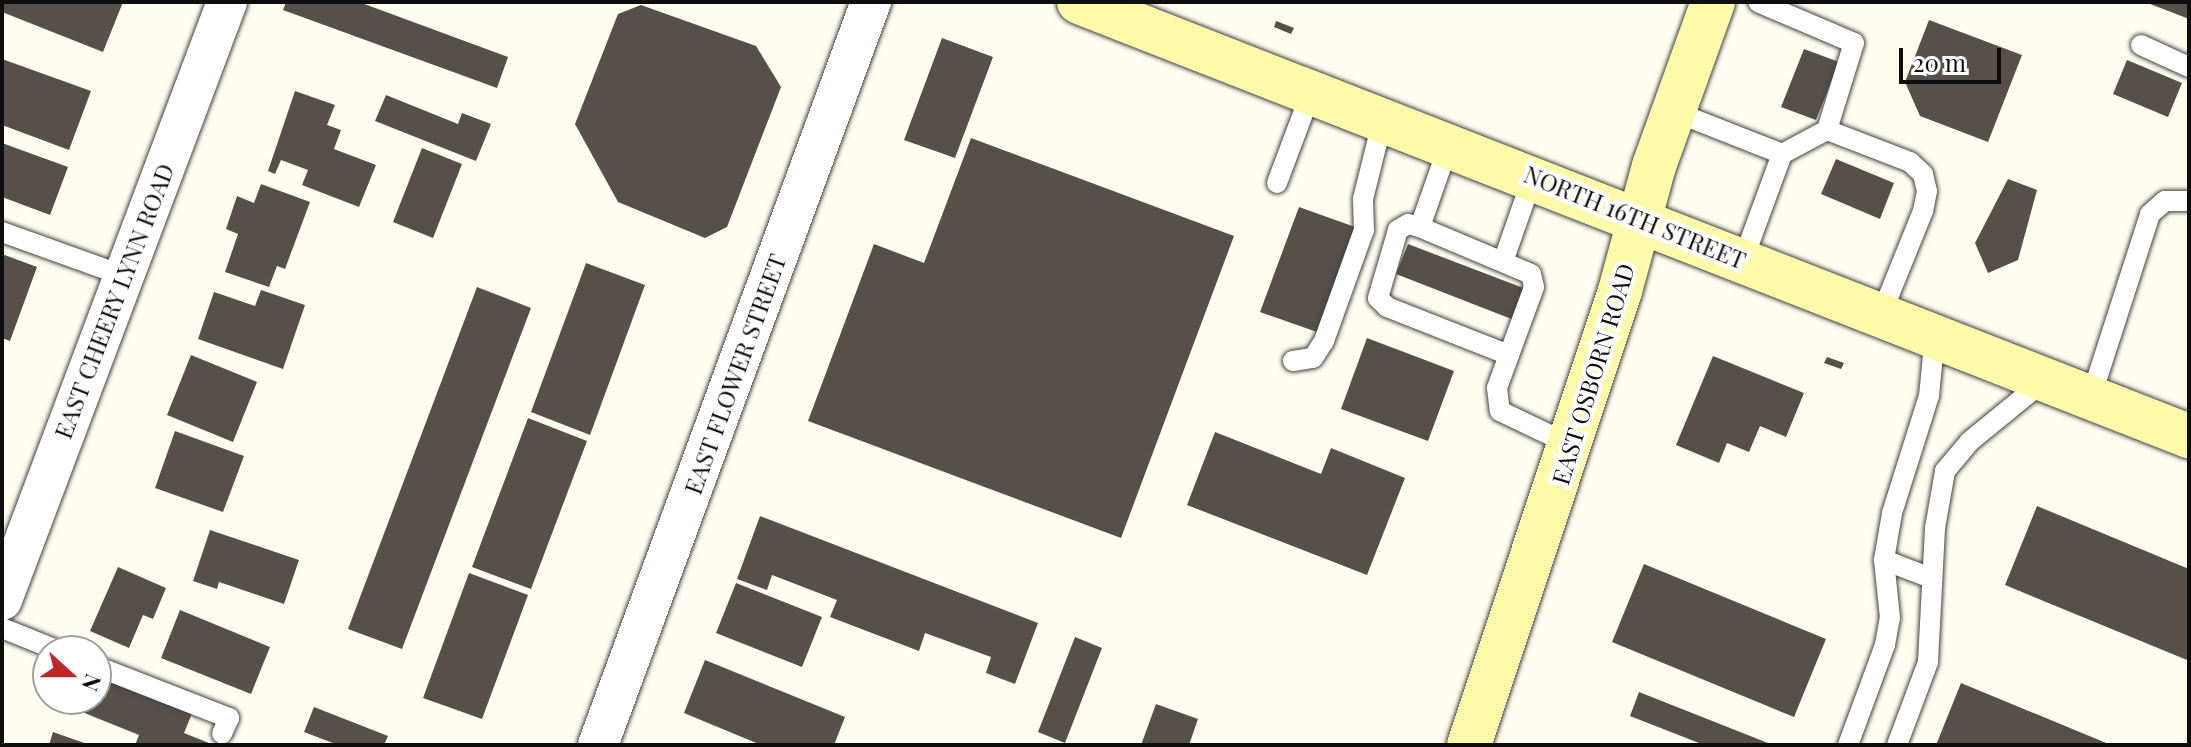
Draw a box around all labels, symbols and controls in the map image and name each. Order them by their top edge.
scale bar [1903,32,2005,82]
text: 20 m [1913,46,1966,78]
street label: EAST CHEERY LYNN ROAD [48,159,180,443]
street label: NORTH 16TH STREET [1520,159,1750,275]
street label: EAST FLOWER STREET [678,250,792,498]
street label: EAST OSBORN ROAD [1546,260,1640,488]
north arrow [32,635,112,715]
text: N [76,670,109,696]

